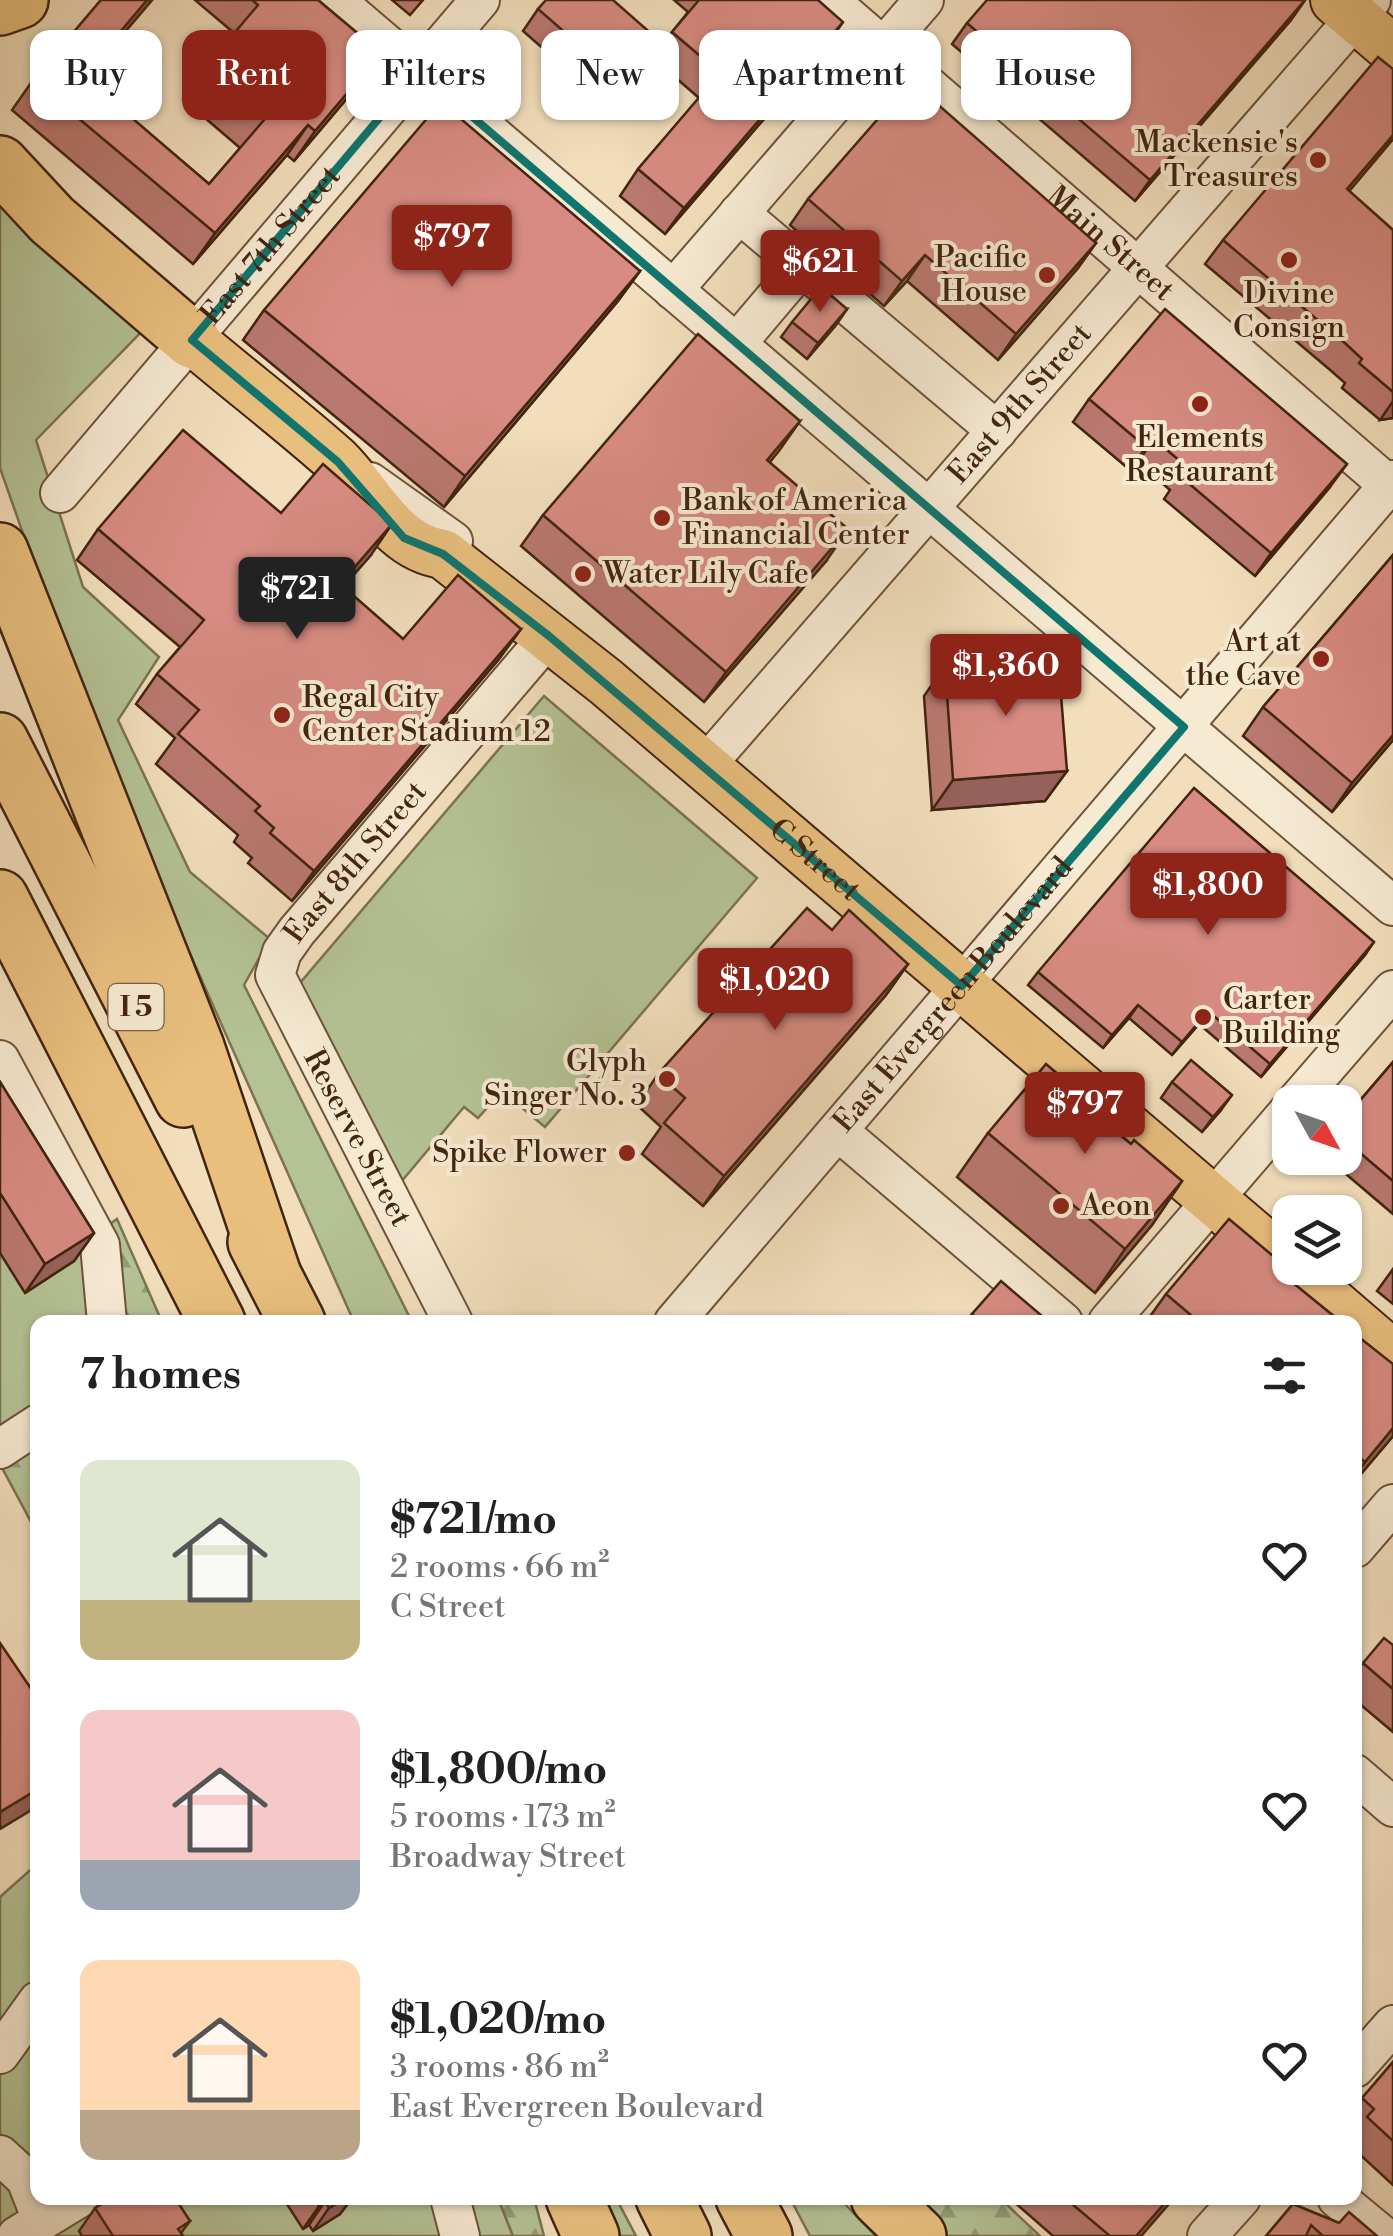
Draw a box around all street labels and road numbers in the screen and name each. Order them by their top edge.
street label: East 7th Street [192,158,350,333]
street label: Main Street [1038,178,1182,310]
street label: East 9th Street [940,315,1100,492]
street label: East 8th Street [275,773,436,951]
street label: C Street [761,811,868,910]
street label: East Evergreen Boulevard [825,849,1081,1141]
road number: I 5 [108,984,164,1030]
street label: Reserve Street [294,1043,420,1233]

